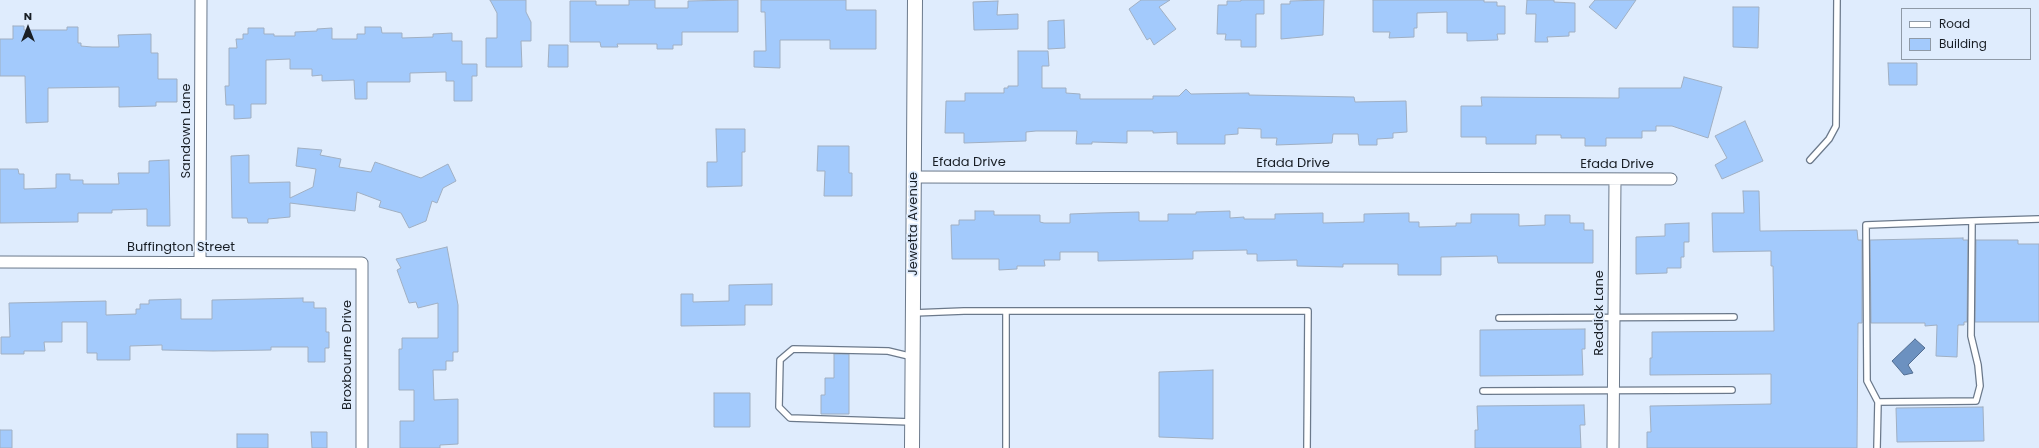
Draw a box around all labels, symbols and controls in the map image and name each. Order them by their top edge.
north arrow [8,8,48,48]
text: N [24,8,32,24]
legend [1901,8,2031,60]
text: Road [1939,15,1970,32]
text: Building [1939,35,1987,52]
street label: Sandown Lane [179,83,195,179]
street label: Efada Drive [932,155,1006,171]
street label: Efada Drive [1256,156,1330,172]
street label: Efada Drive [1580,157,1654,173]
street label: Jewetta Avenue [906,172,922,276]
street label: Buffington Street [127,240,235,256]
street label: Reddick Lane [1592,270,1608,356]
street label: Broxbourne Drive [340,300,356,410]

